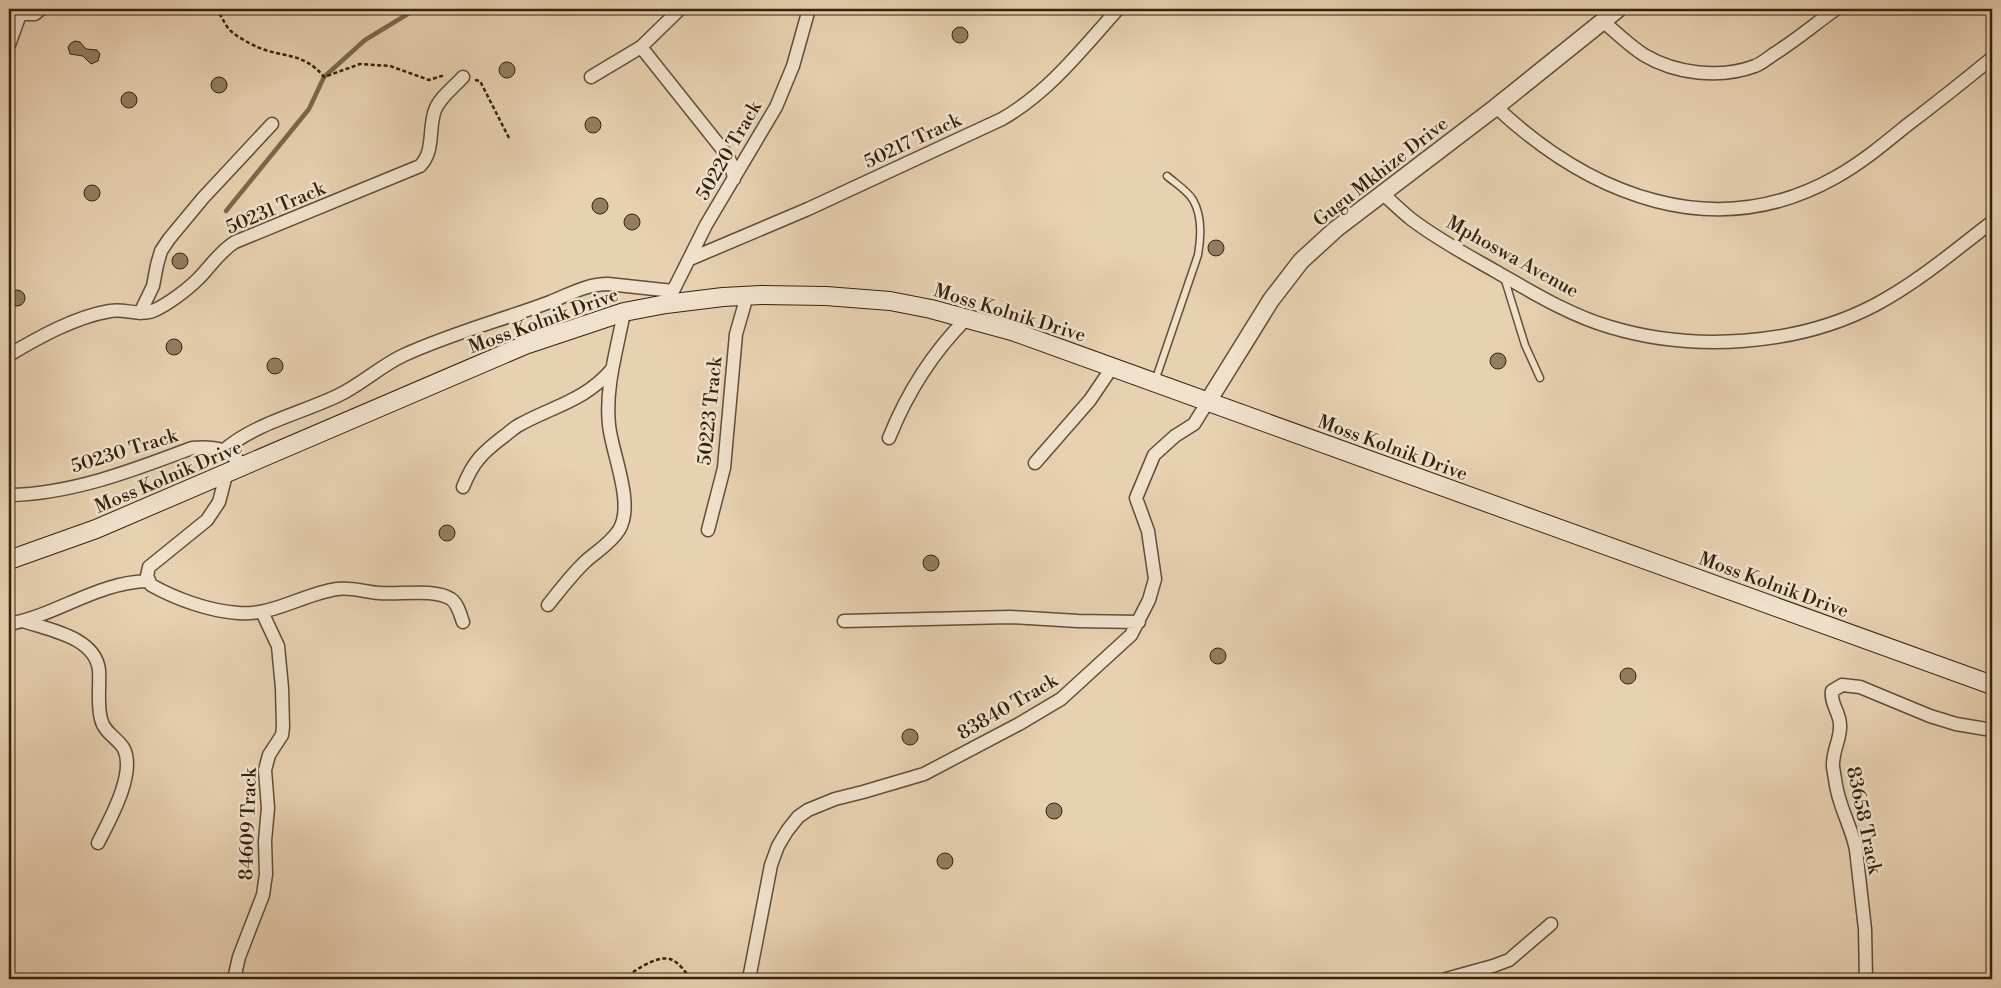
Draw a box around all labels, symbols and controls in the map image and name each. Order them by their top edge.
street label: 50220 Track [691,96,767,204]
street label: 50217 Track [860,108,966,174]
street label: Gugu Mkhize Drive [1308,112,1453,232]
street label: 50231 Track [222,176,330,240]
street label: Mphoswa Avenue [1442,211,1583,303]
street label: Moss Kolnik Drive [931,278,1089,348]
street label: Moss Kolnik Drive [465,283,622,359]
street label: 50223 Track [692,355,728,466]
street label: Moss Kolnik Drive [1314,410,1471,486]
street label: 50230 Track [68,423,182,479]
street label: Moss Kolnik Drive [91,435,246,519]
street label: Moss Kolnik Drive [1695,547,1852,623]
street label: 83840 Track [953,668,1063,745]
street label: 83658 Track [1841,764,1887,877]
street label: 84609 Track [234,766,262,881]

